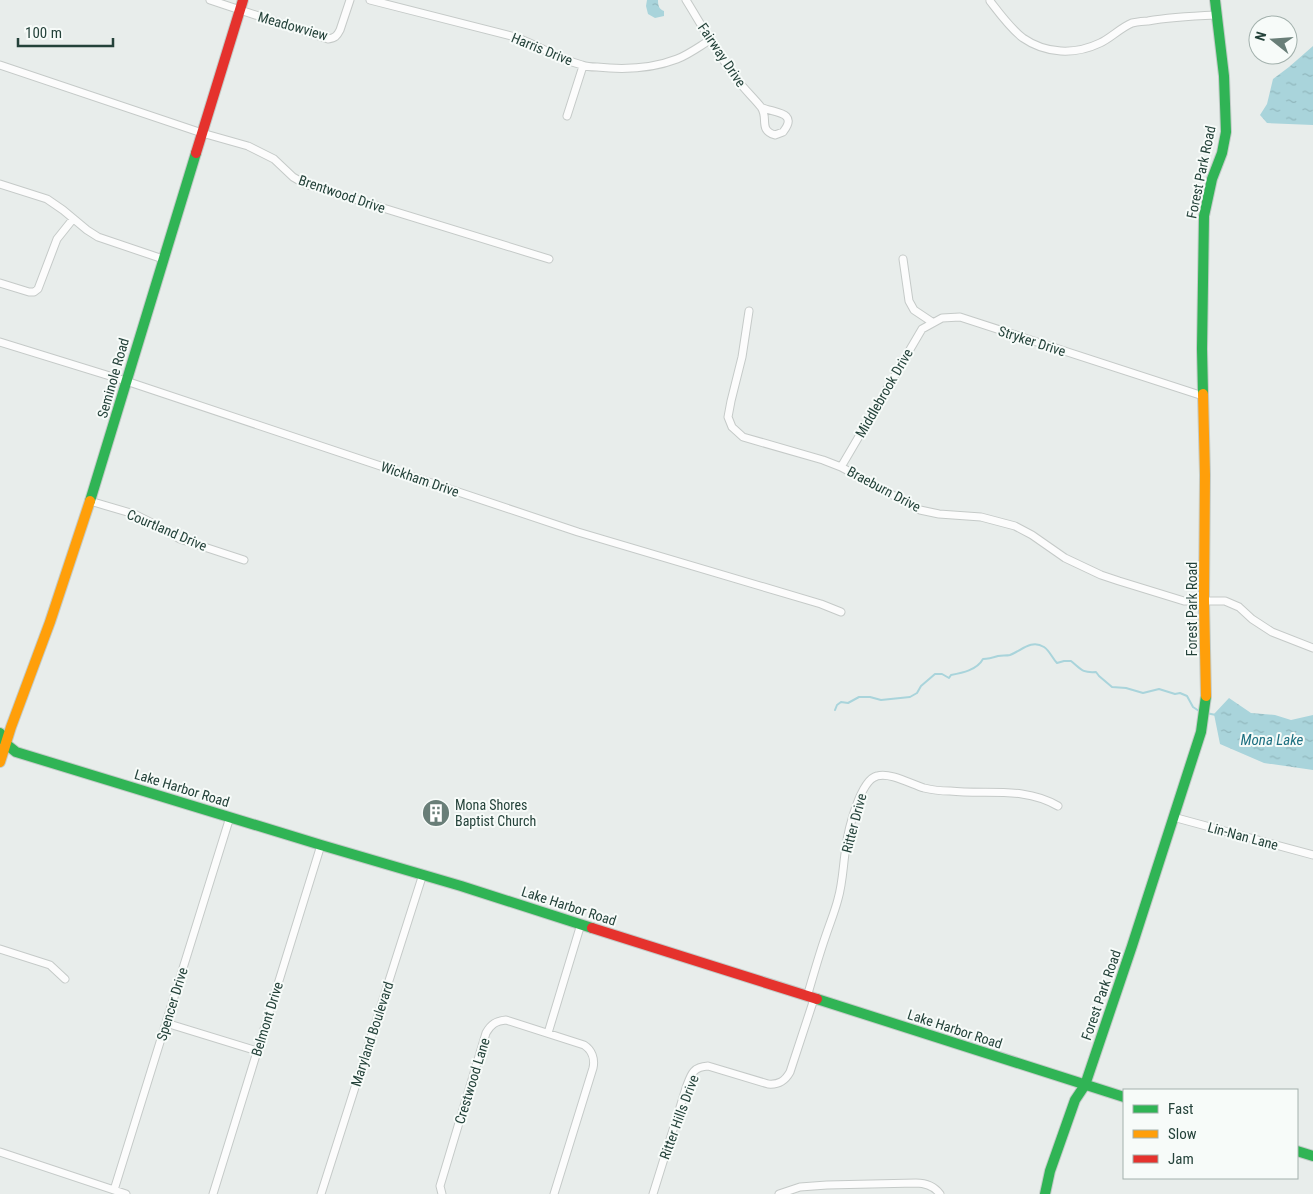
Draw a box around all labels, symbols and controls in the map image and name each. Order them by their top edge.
street label: Meadowview [256,8,330,44]
scale bar [18,15,112,47]
north arrow [1248,15,1298,65]
street label: Fairway Drive [695,20,749,90]
text: 100 m [25,24,62,42]
street label: Harris Drive [509,29,575,69]
text: N [1252,30,1269,43]
street label: Forest Park Road [1183,124,1219,220]
street label: Brentwood Drive [297,172,388,216]
street label: Stryker Drive [996,323,1068,360]
street label: Seminole Road [94,336,132,420]
street label: Middlebrook Drive [852,345,916,440]
street label: Wickham Drive [379,458,462,500]
street label: Braeburn Drive [845,463,924,515]
street label: Courtland Drive [125,506,210,554]
street label: Forest Park Road [1184,562,1200,656]
water label: Mona Lake [1241,731,1304,749]
street label: Lake Harbor Road [133,766,231,810]
street label: Ritter Drive [838,791,870,854]
place label: Mona Shores Baptist Church [455,797,536,829]
building icon: Mona Shores Baptist Church [421,798,451,828]
street label: Lin-Nan Lane [1206,819,1280,853]
street label: Lake Harbor Road [520,883,618,929]
street label: Forest Park Road [1078,948,1124,1042]
street label: Spencer Drive [153,965,191,1043]
street label: Belmont Drive [248,979,286,1058]
street label: Maryland Boulevard [348,980,396,1088]
street label: Lake Harbor Road [906,1006,1004,1052]
street label: Crestwood Lane [451,1036,493,1126]
street label: Ritter Hills Drive [656,1072,702,1161]
legend [1123,1089,1298,1179]
text: Fast [1168,1100,1193,1118]
text: Slow [1168,1125,1197,1143]
text: Jam [1168,1150,1194,1168]

